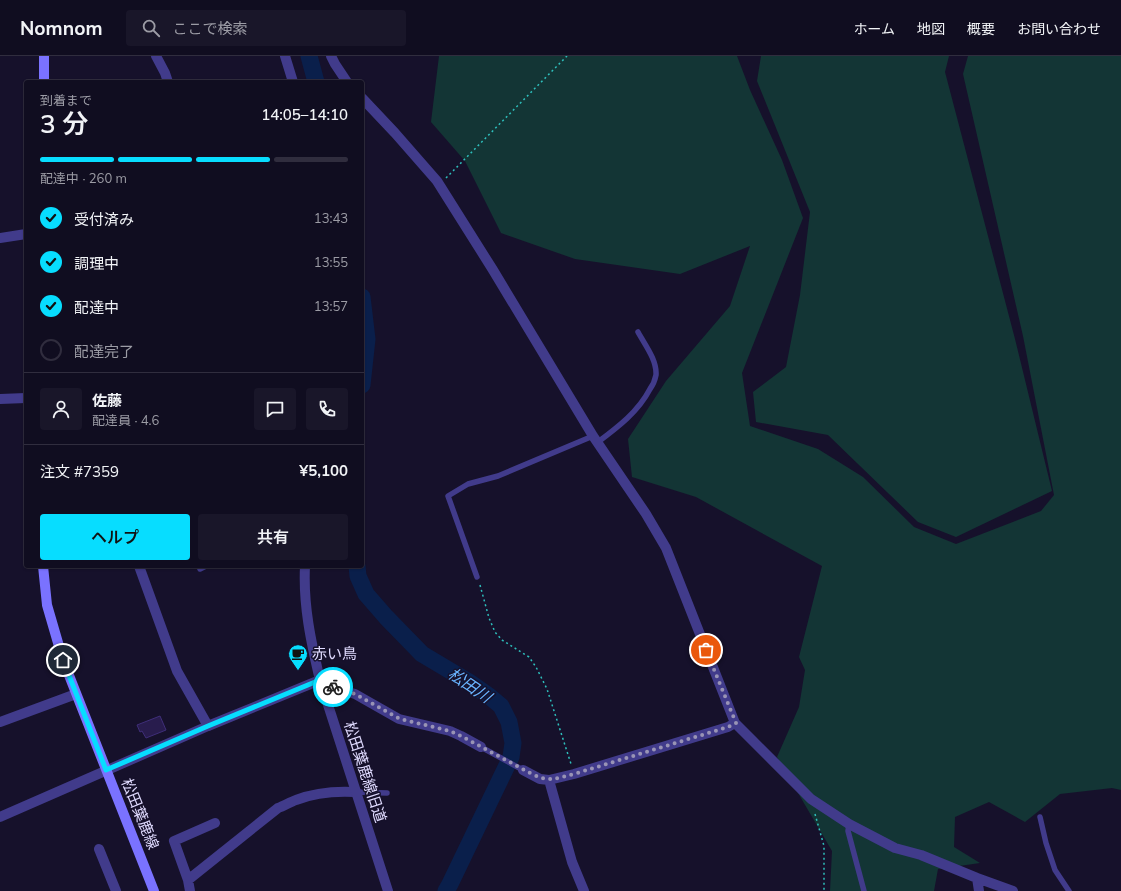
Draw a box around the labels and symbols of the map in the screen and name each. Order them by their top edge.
pin [689,633,723,667]
pin [46,643,80,677]
cafe icon: 赤い鳥 [287,643,309,671]
place label: 赤い鳥 [312,644,357,663]
water label: 松田川 [445,663,497,708]
courier [313,667,353,707]
street label: 松田葉鹿線旧道 [340,719,391,825]
street label: 松田葉鹿線 [118,775,163,852]

